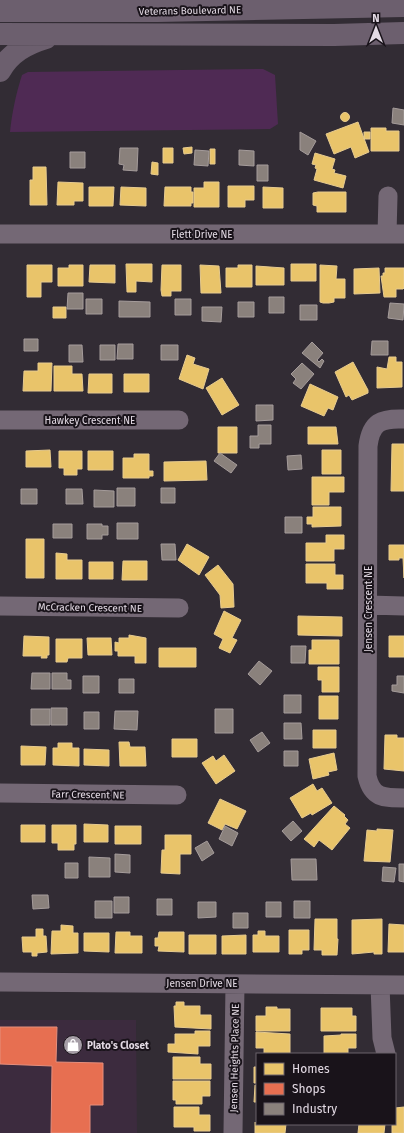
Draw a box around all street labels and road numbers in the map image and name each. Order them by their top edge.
street label: Veterans Boulevard NE [139,4,241,18]
street label: Flett Drive NE [171,229,233,241]
street label: Hawkey Crescent NE [45,415,135,427]
street label: Jensen Crescent NE [363,566,375,652]
street label: McCracken Crescent NE [38,601,142,615]
street label: Farr Crescent NE [51,788,125,802]
street label: Jensen Drive NE [166,978,238,990]
street label: Jensen Heights Place NE [228,1003,242,1113]

